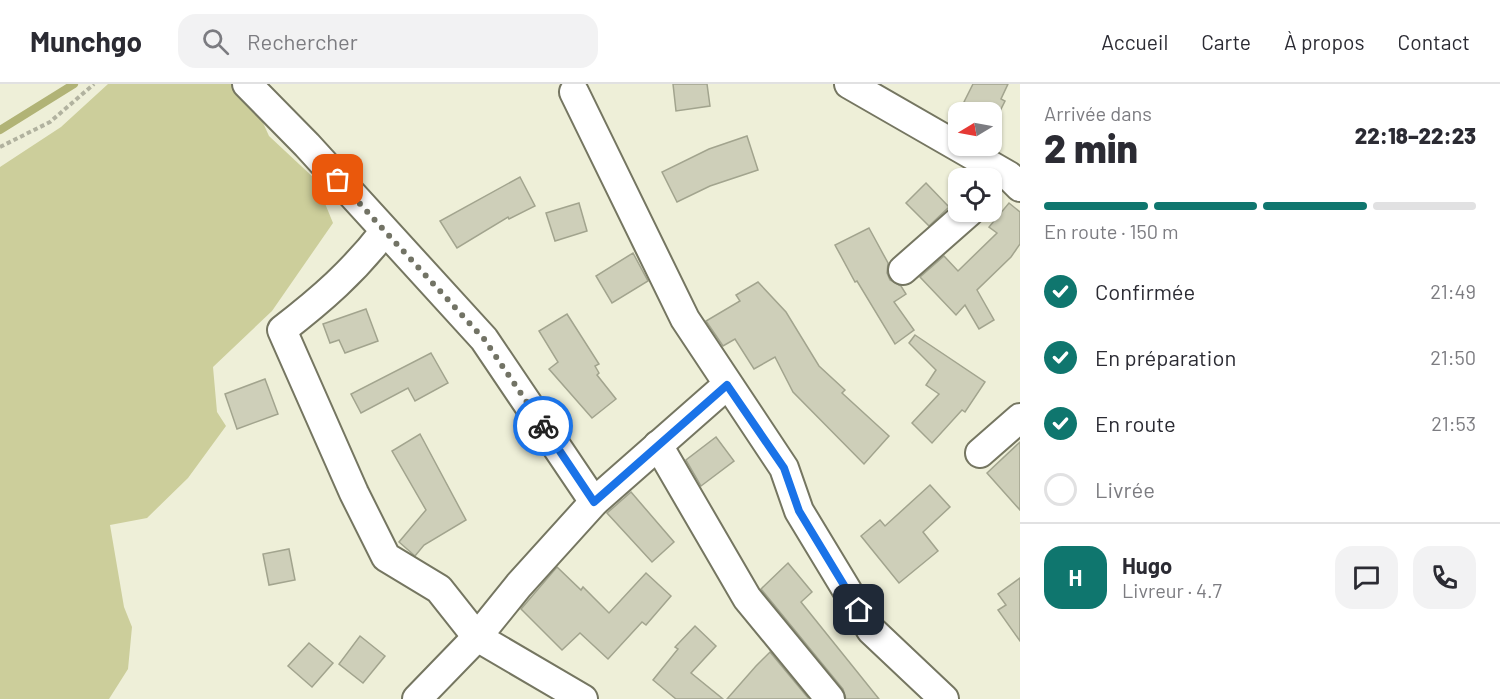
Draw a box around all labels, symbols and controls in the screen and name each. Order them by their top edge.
search box [178,14,598,68]
text: Munchgo [30,24,142,58]
icon: search [199,25,232,58]
text: Rechercher [247,28,358,54]
text: Accueil [1101,29,1168,54]
text: Carte [1201,29,1251,54]
text: À propos [1284,29,1365,54]
text: Contact [1398,29,1470,54]
text: Arrivée dans [1044,101,1152,125]
north arrow [948,102,1002,156]
map controls [948,102,1002,222]
text: 22:18–22:23 [1355,122,1476,148]
text: 2 min [1044,124,1138,171]
pin [312,154,363,205]
icon: bag [321,163,354,196]
button: locate [948,168,1002,222]
text: En route · 150 m [1044,219,1179,243]
icon: check [1044,275,1077,308]
text: Confirmée [1095,278,1195,304]
text: 21:49 [1430,279,1476,303]
icon: check [1044,341,1077,374]
text: En préparation [1095,344,1236,370]
text: 21:50 [1430,345,1476,369]
courier [513,396,573,456]
icon: check [1044,407,1077,440]
icon: bike [527,410,560,443]
text: En route [1095,410,1176,436]
text: 21:53 [1431,411,1476,435]
text: Livrée [1095,476,1155,502]
button: chat [1335,546,1398,609]
button: phone [1413,546,1476,609]
text: Hugo [1122,552,1172,578]
text: H [1069,564,1082,590]
text: Livreur · 4.7 [1122,578,1222,602]
pin [833,584,884,635]
icon: home [842,593,875,626]

